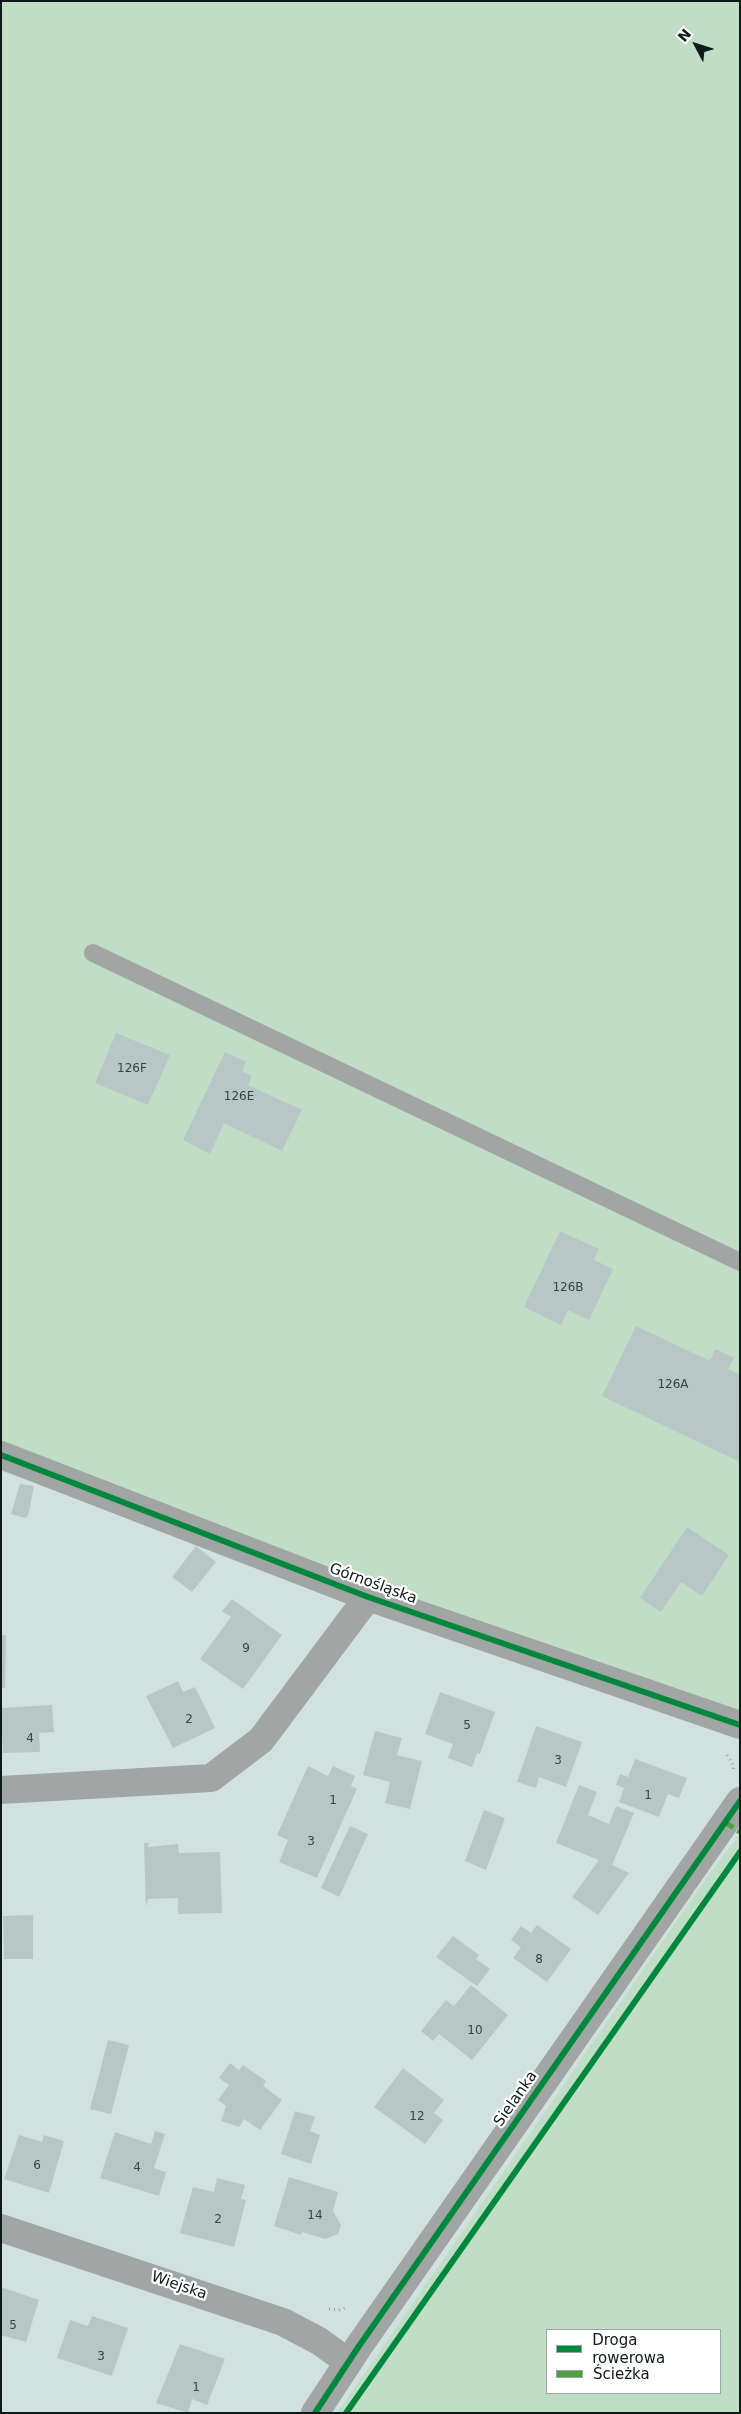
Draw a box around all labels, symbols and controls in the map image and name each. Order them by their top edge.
north arrow [671,20,721,70]
text: N [675,26,694,45]
house number: 126F [117,1062,147,1076]
house number: 126E [224,1090,254,1104]
house number: 126B [552,1281,584,1295]
house number: 126A [657,1378,689,1392]
street label: Górnośląska [327,1560,419,1608]
house number: 9 [242,1642,250,1656]
house number: 2 [185,1713,193,1727]
house number: 5 [463,1719,471,1733]
house number: 4 [26,1732,34,1746]
house number: 3 [554,1754,562,1768]
house number: 1 [644,1789,652,1803]
house number: 1 [329,1794,337,1808]
house number: 3 [307,1835,315,1849]
house number: 8 [535,1953,543,1967]
house number: 10 [467,2024,483,2038]
street label: Sielanka [490,2068,542,2130]
house number: 12 [409,2110,425,2124]
house number: 6 [33,2159,41,2173]
house number: 4 [133,2161,141,2175]
house number: 14 [307,2209,323,2223]
house number: 2 [214,2213,222,2227]
street label: Wiejska [149,2268,209,2304]
house number: 5 [9,2319,17,2333]
legend [546,2329,721,2394]
text: Droga rowerowa [592,2331,665,2367]
house number: 3 [97,2350,105,2364]
text: Ścieżka [593,2365,650,2383]
house number: 1 [192,2381,200,2395]

